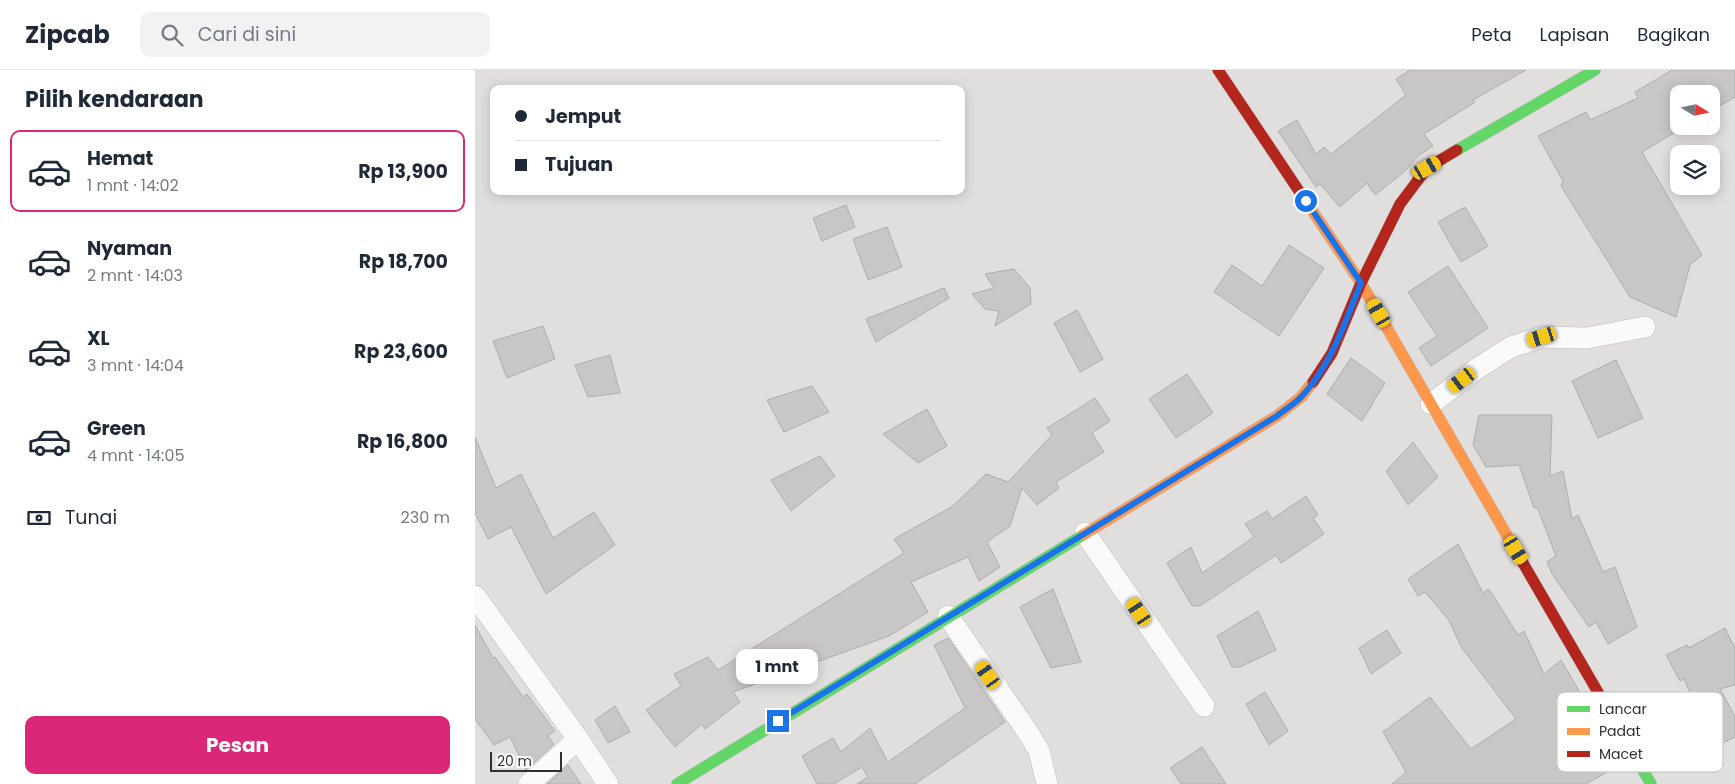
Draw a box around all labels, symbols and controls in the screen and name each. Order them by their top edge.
search box [140,12,490,57]
text: Zipcab [25,18,110,51]
icon: search [158,21,186,49]
text: Cari di sini [198,21,296,48]
text: Peta [1471,22,1512,47]
text: Lapisan [1540,22,1609,47]
text: Bagikan [1637,22,1710,47]
text: Pilih kendaraan [25,84,204,115]
north arrow [1670,85,1720,135]
map controls [1670,85,1720,195]
text: Jemput [545,103,621,130]
text: Hemat [87,145,153,172]
button: layers [1670,145,1720,195]
icon: car [27,149,72,194]
text: Tujuan [545,151,613,178]
car [1410,154,1443,182]
text: Rp 13,900 [358,158,448,185]
text: 1 mnt · 14:02 [87,174,179,197]
route start [1295,190,1317,212]
text: Nyaman [87,235,172,262]
icon: car [27,239,72,284]
text: Rp 18,700 [359,248,448,275]
text: 2 mnt · 14:03 [87,264,183,287]
car [1365,296,1392,330]
text: XL [87,325,110,352]
car [1525,325,1558,349]
icon: car [27,329,72,374]
text: Rp 23,600 [354,338,448,365]
text: 3 mnt · 14:04 [87,354,184,377]
car [1445,365,1478,395]
text: Green [87,415,146,442]
icon: car [27,419,72,464]
text: Rp 16,800 [357,428,448,455]
text: 4 mnt · 14:05 [87,444,185,467]
icon: cash [25,504,53,532]
text: Tunai [65,504,117,531]
text: 230 m [401,506,450,529]
car [1501,533,1530,567]
car [1124,595,1153,629]
callout: 1 mnt [737,648,819,684]
text: 1 mnt [755,655,799,678]
car [973,658,1002,692]
legend [1557,692,1723,772]
text: Lancar [1599,699,1647,719]
route end [767,710,789,732]
button: Pesan [25,716,450,774]
text: Padat [1599,721,1641,741]
text: Macet [1599,744,1643,764]
scale bar [490,749,563,772]
text: 20 m [497,751,532,771]

